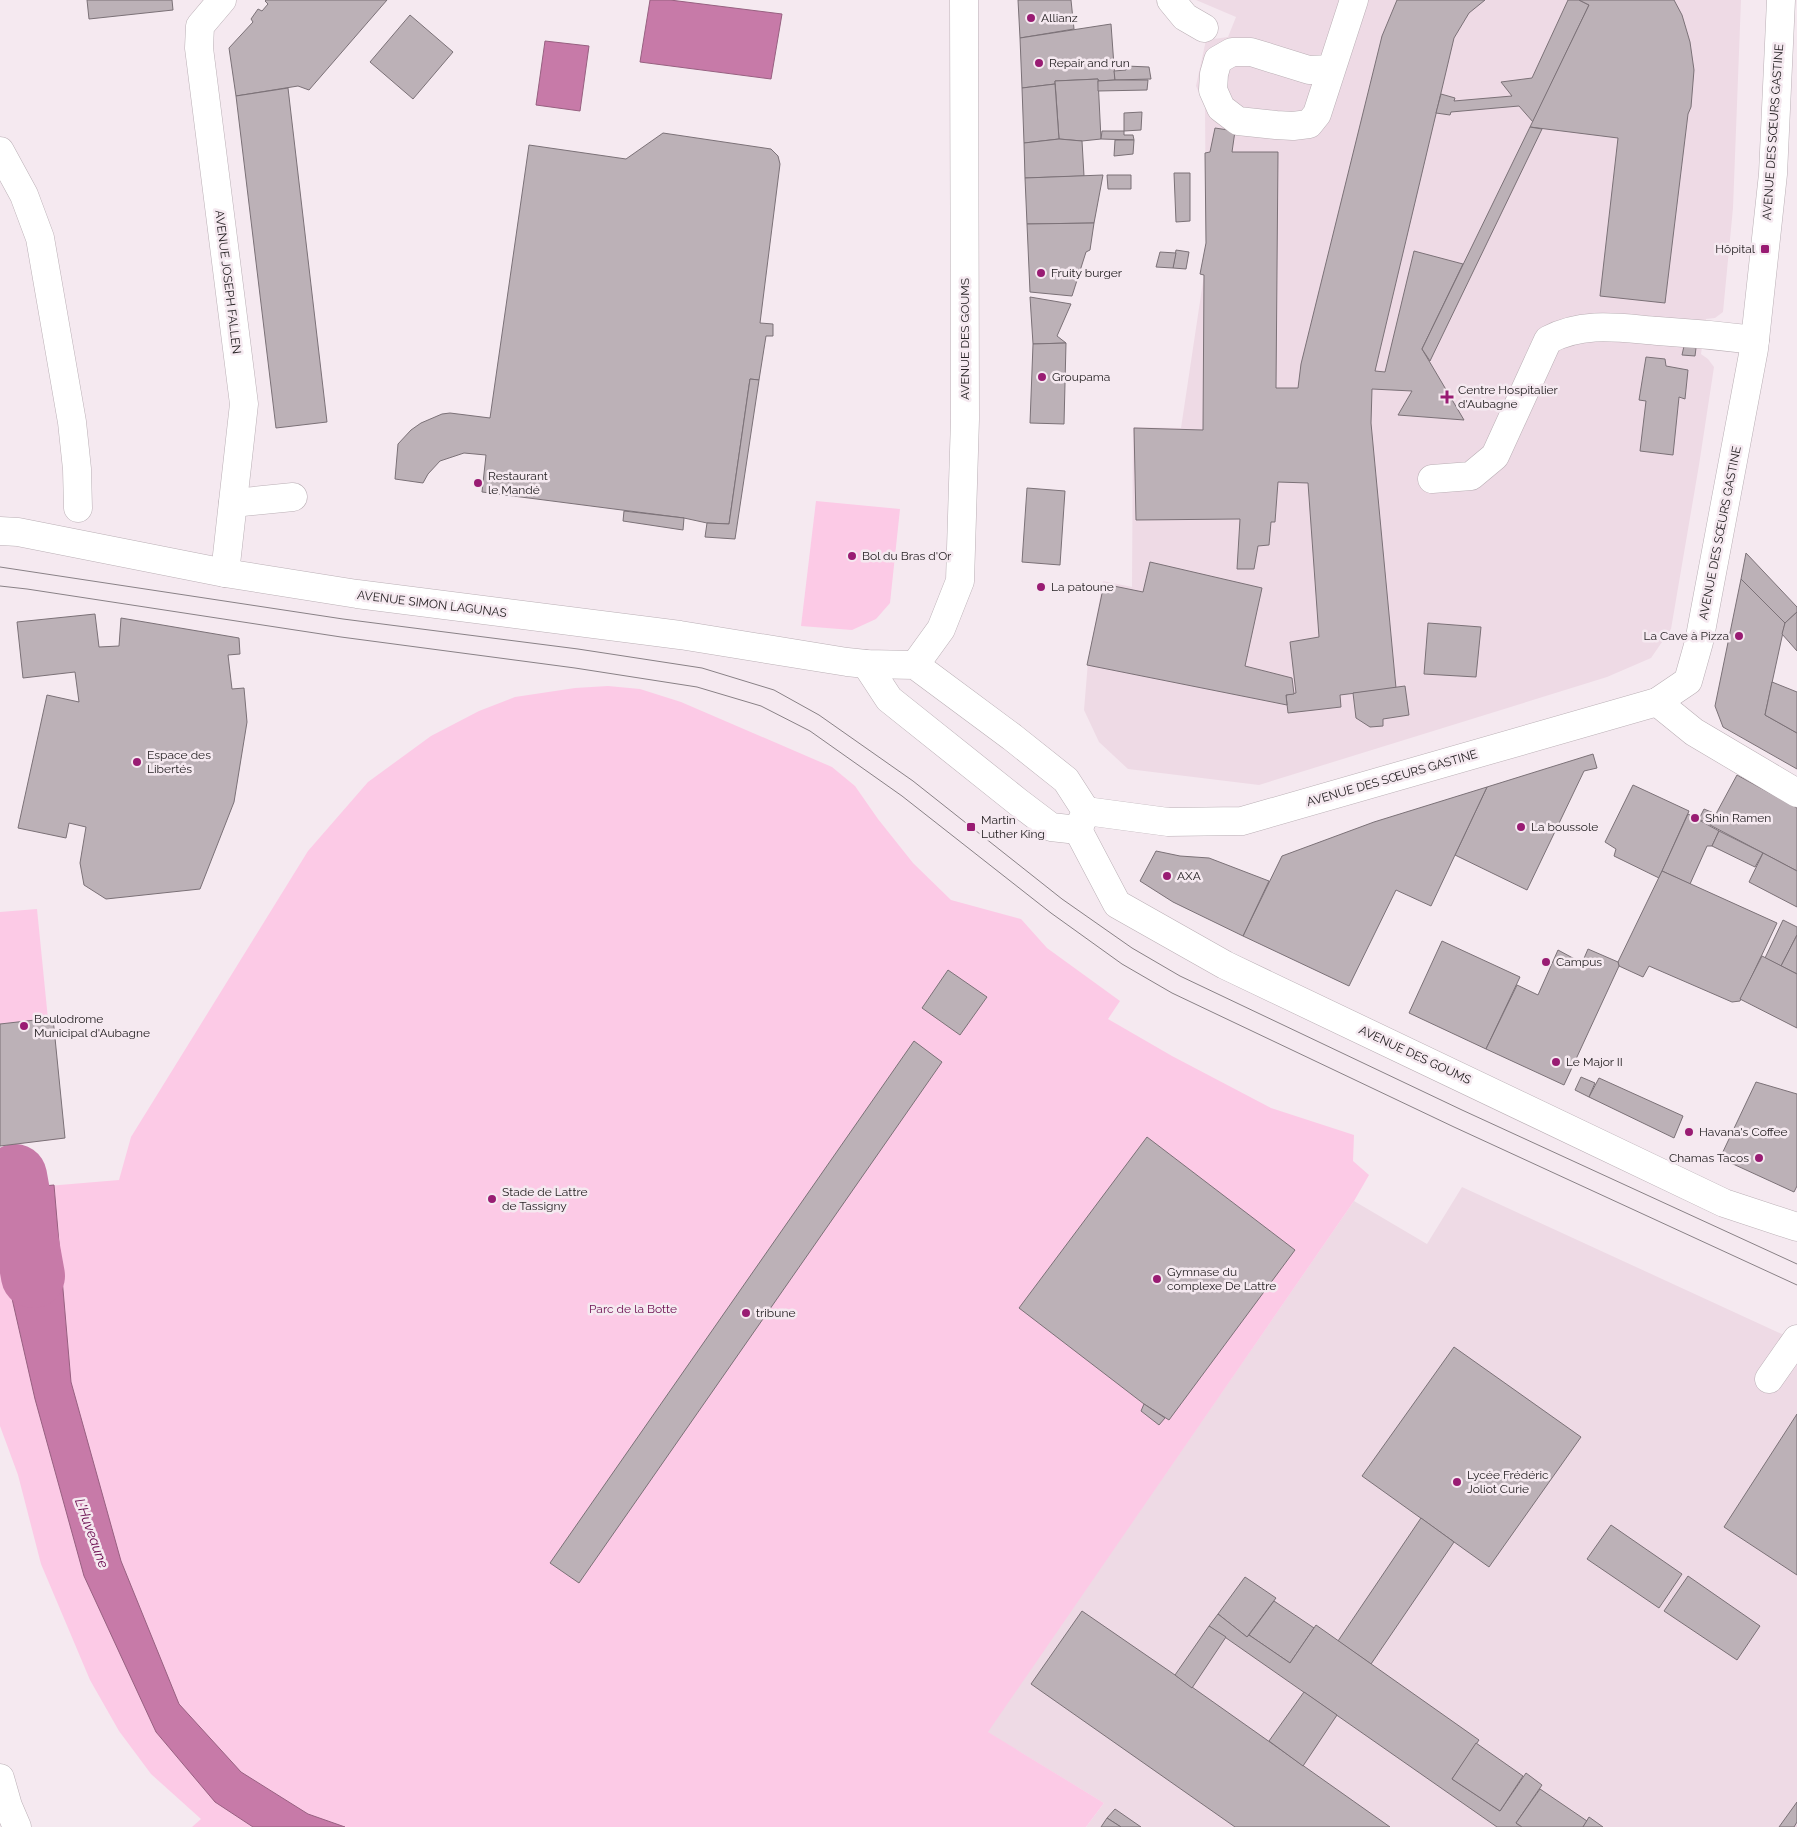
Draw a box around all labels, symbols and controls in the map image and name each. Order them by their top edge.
place label: Allianz [1041,11,1078,25]
marker: Allianz [1025,12,1037,24]
street label: AVENUE DES SŒURS GASTINE [1760,43,1786,221]
place label: Repair and run [1049,56,1130,70]
marker: Repair and run [1033,57,1045,69]
street label: AVENUE JOSEPH FALLEN [212,209,244,355]
place label: Hôpital [1715,242,1756,256]
marker: Hôpital [1759,243,1771,255]
place label: Fruity burger [1051,266,1123,280]
marker: Fruity burger [1035,267,1047,279]
street label: AVENUE DES GOUMS [958,278,972,400]
place label: Groupama [1052,370,1110,384]
marker: Groupama [1036,371,1048,383]
place label: Centre Hospitalier d'Aubagne [1458,383,1559,411]
marker: Centre Hospitalier d'Aubagne [1440,390,1454,404]
street label: AVENUE DES SŒURS GASTINE [1696,445,1744,621]
place label: Restaurant le Mandé [488,469,548,497]
marker: Restaurant le Mandé [472,477,484,489]
place label: Bol du Bras d'Or [862,549,952,563]
marker: Bol du Bras d'Or [846,550,858,562]
place label: La patoune [1051,580,1114,594]
marker: La patoune [1035,581,1047,593]
street label: AVENUE SIMON LAGUNAS [356,588,508,620]
place label: La Cave à Pizza [1644,629,1729,643]
marker: La Cave à Pizza [1733,630,1745,642]
street label: AVENUE DES SŒURS GASTINE [1305,747,1479,809]
place label: Espace des Libertés [147,748,211,776]
marker: Espace des Libertés [131,756,143,768]
place label: Shin Ramen [1705,811,1771,825]
marker: Shin Ramen [1689,812,1701,824]
place label: Martin Luther King [981,813,1045,841]
place label: La boussole [1531,820,1598,834]
marker: Martin Luther King [965,821,977,833]
marker: La boussole [1515,821,1527,833]
place label: AXA [1177,869,1201,883]
marker: AXA [1161,870,1173,882]
place label: Campus [1556,955,1602,969]
marker: Campus [1540,956,1552,968]
place label: Boulodrome Municipal d'Aubagne [34,1012,150,1040]
marker: Boulodrome Municipal d'Aubagne [18,1020,30,1032]
street label: AVENUE DES GOUMS [1357,1023,1473,1087]
place label: Le Major II [1566,1055,1623,1069]
marker: Le Major II [1550,1056,1562,1068]
place label: Havana's Coffee [1699,1125,1788,1139]
marker: Havana's Coffee [1683,1126,1695,1138]
place label: Chamas Tacos [1669,1151,1749,1165]
marker: Chamas Tacos [1753,1152,1765,1164]
place label: Stade de Lattre de Tassigny [502,1185,587,1213]
marker: Stade de Lattre de Tassigny [486,1193,498,1205]
place label: Gymnase du complexe De Lattre [1167,1265,1276,1293]
marker: Gymnase du complexe De Lattre [1151,1273,1163,1285]
park label: Parc de la Botte [589,1302,677,1316]
place label: tribune [756,1306,795,1320]
marker: tribune [740,1307,752,1319]
place label: Lycée Frédéric Joliot Curie [1467,1468,1549,1496]
marker: Lycée Frédéric Joliot Curie [1451,1476,1463,1488]
water label: L'Huveaune [72,1496,112,1570]

